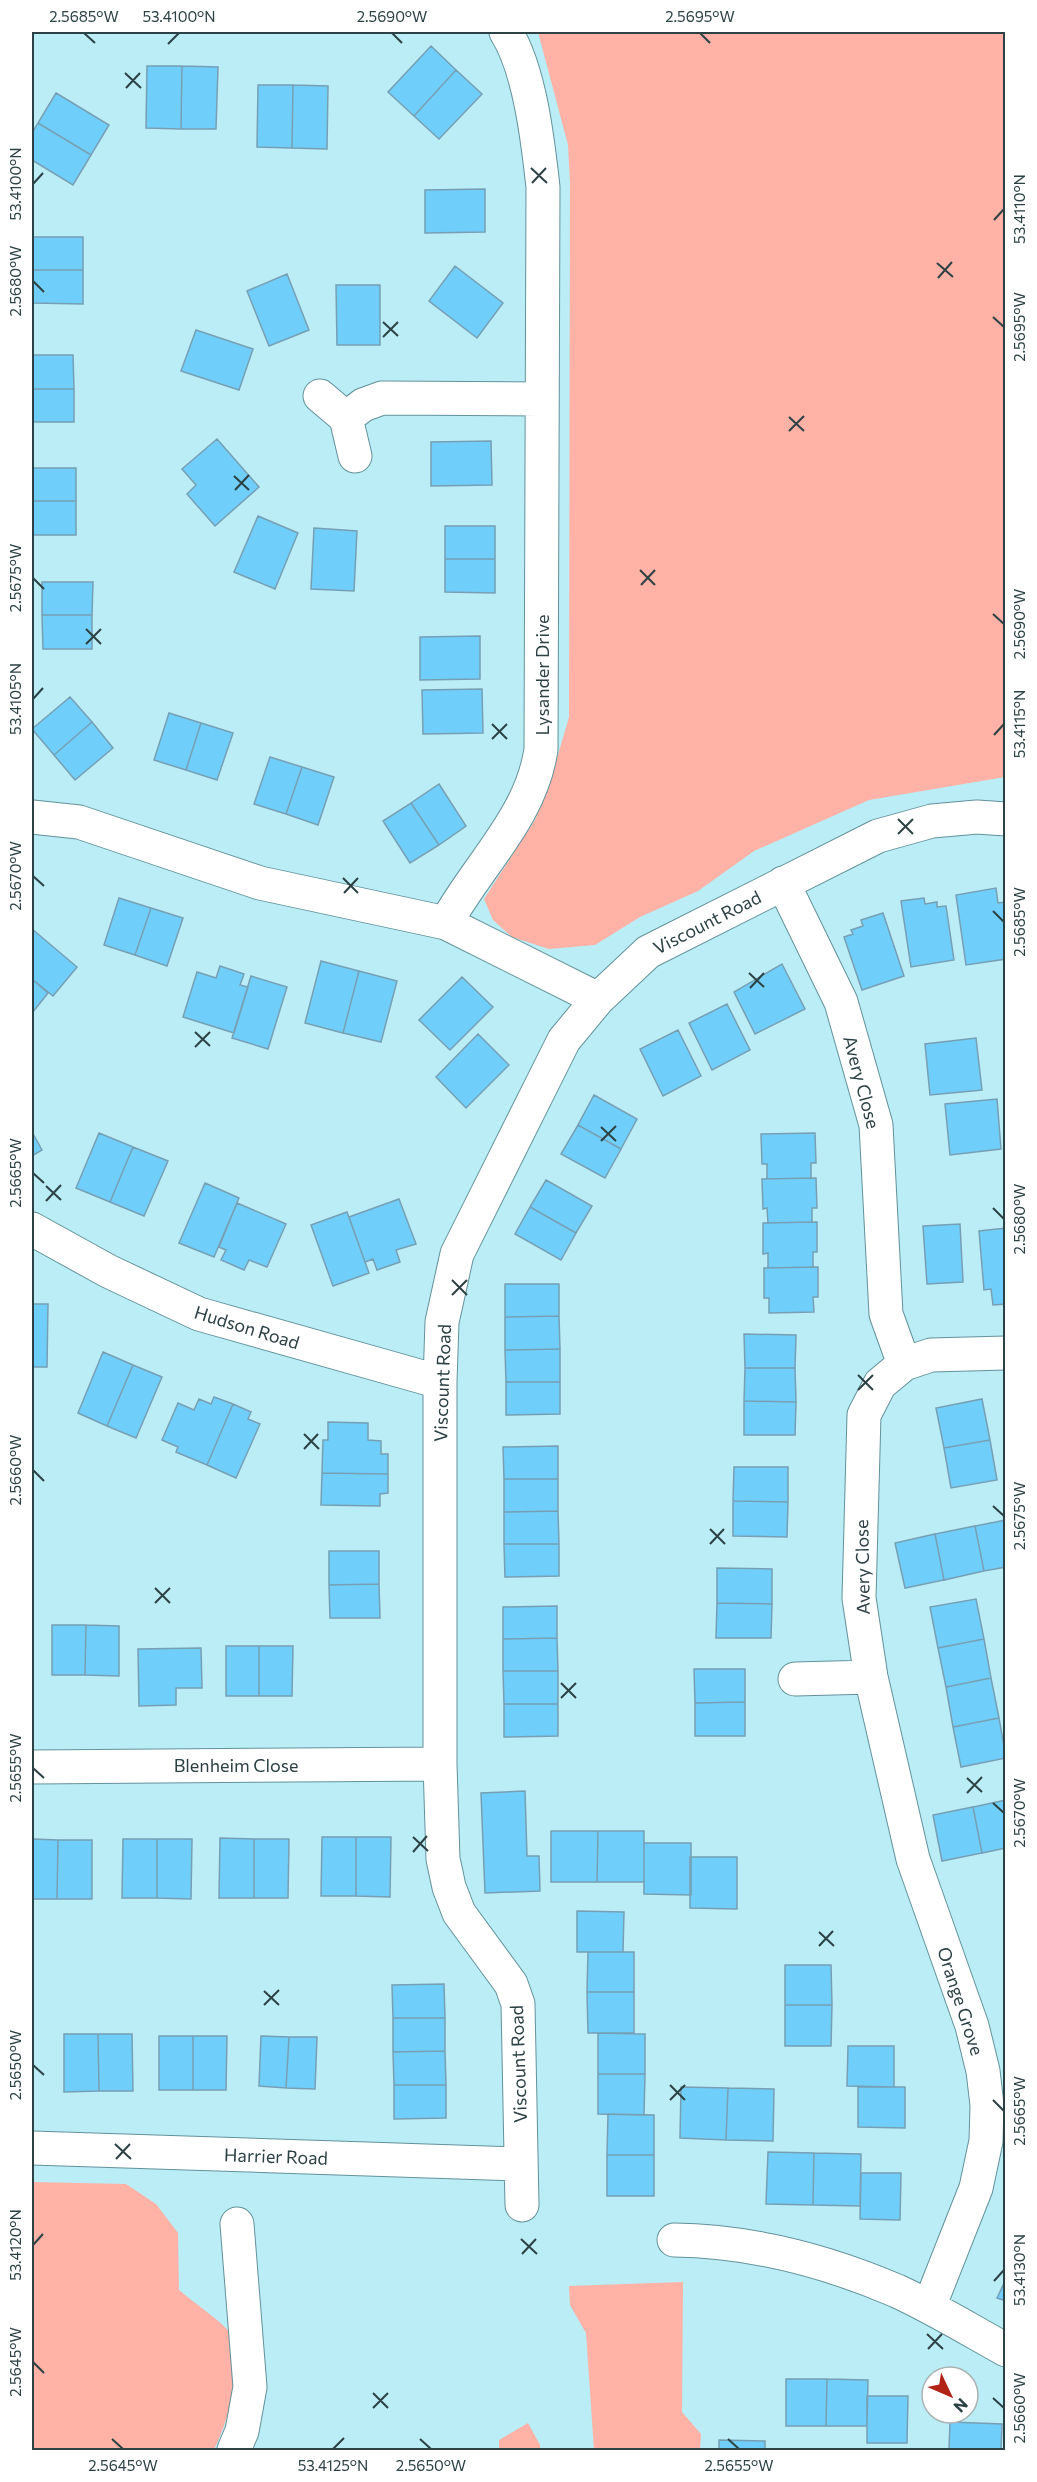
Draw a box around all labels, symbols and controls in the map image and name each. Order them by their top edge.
text: 2.5685°W [49,7,119,25]
text: 53.4100°N [142,7,216,25]
text: 2.5690°W [357,7,427,25]
text: 2.5695°W [665,7,735,25]
text: 53.4100°N [6,147,24,221]
text: 53.4110°N [1010,174,1028,244]
text: 2.5680°W [6,246,24,316]
text: 2.5695°W [1010,292,1028,362]
text: 2.5675°W [6,544,24,612]
text: 2.5690°W [1010,589,1028,659]
street label: Lysander Drive [531,615,553,735]
text: 53.4105°N [6,663,24,735]
text: 53.4115°N [1010,690,1028,758]
text: 2.5670°W [6,841,24,911]
street label: Viscount Road [649,885,765,959]
text: 2.5685°W [1010,887,1028,957]
street label: Avery Close [839,1033,885,1131]
text: 2.5665°W [6,1138,24,1208]
text: 2.5680°W [1010,1184,1028,1254]
street label: Hudson Road [192,1301,302,1353]
street label: Viscount Road [429,1324,455,1442]
text: 2.5660°W [6,1435,24,1505]
text: 2.5675°W [1010,1482,1028,1550]
street label: Avery Close [850,1519,874,1615]
text: 2.5655°W [6,1733,24,1803]
street label: Blenheim Close [174,1754,298,1776]
text: 2.5670°W [1010,1778,1028,1848]
street label: Orange Grove [933,1944,989,2058]
street label: Viscount Road [505,2005,531,2123]
text: 2.5650°W [6,2030,24,2100]
text: 2.5665°W [1010,2076,1028,2146]
street label: Harrier Road [224,2143,328,2169]
text: 53.4120°N [6,2209,24,2281]
text: 53.4130°N [1010,2234,1028,2306]
text: 2.5645°W [6,2327,24,2397]
north arrow [920,2365,980,2425]
text: 2.5660°W [1010,2373,1028,2443]
text: N [950,2395,972,2417]
text: 2.5645°W [88,2456,158,2474]
text: 53.4125°N [298,2456,368,2474]
text: 2.5650°W [396,2456,466,2474]
text: 2.5655°W [704,2456,774,2474]

